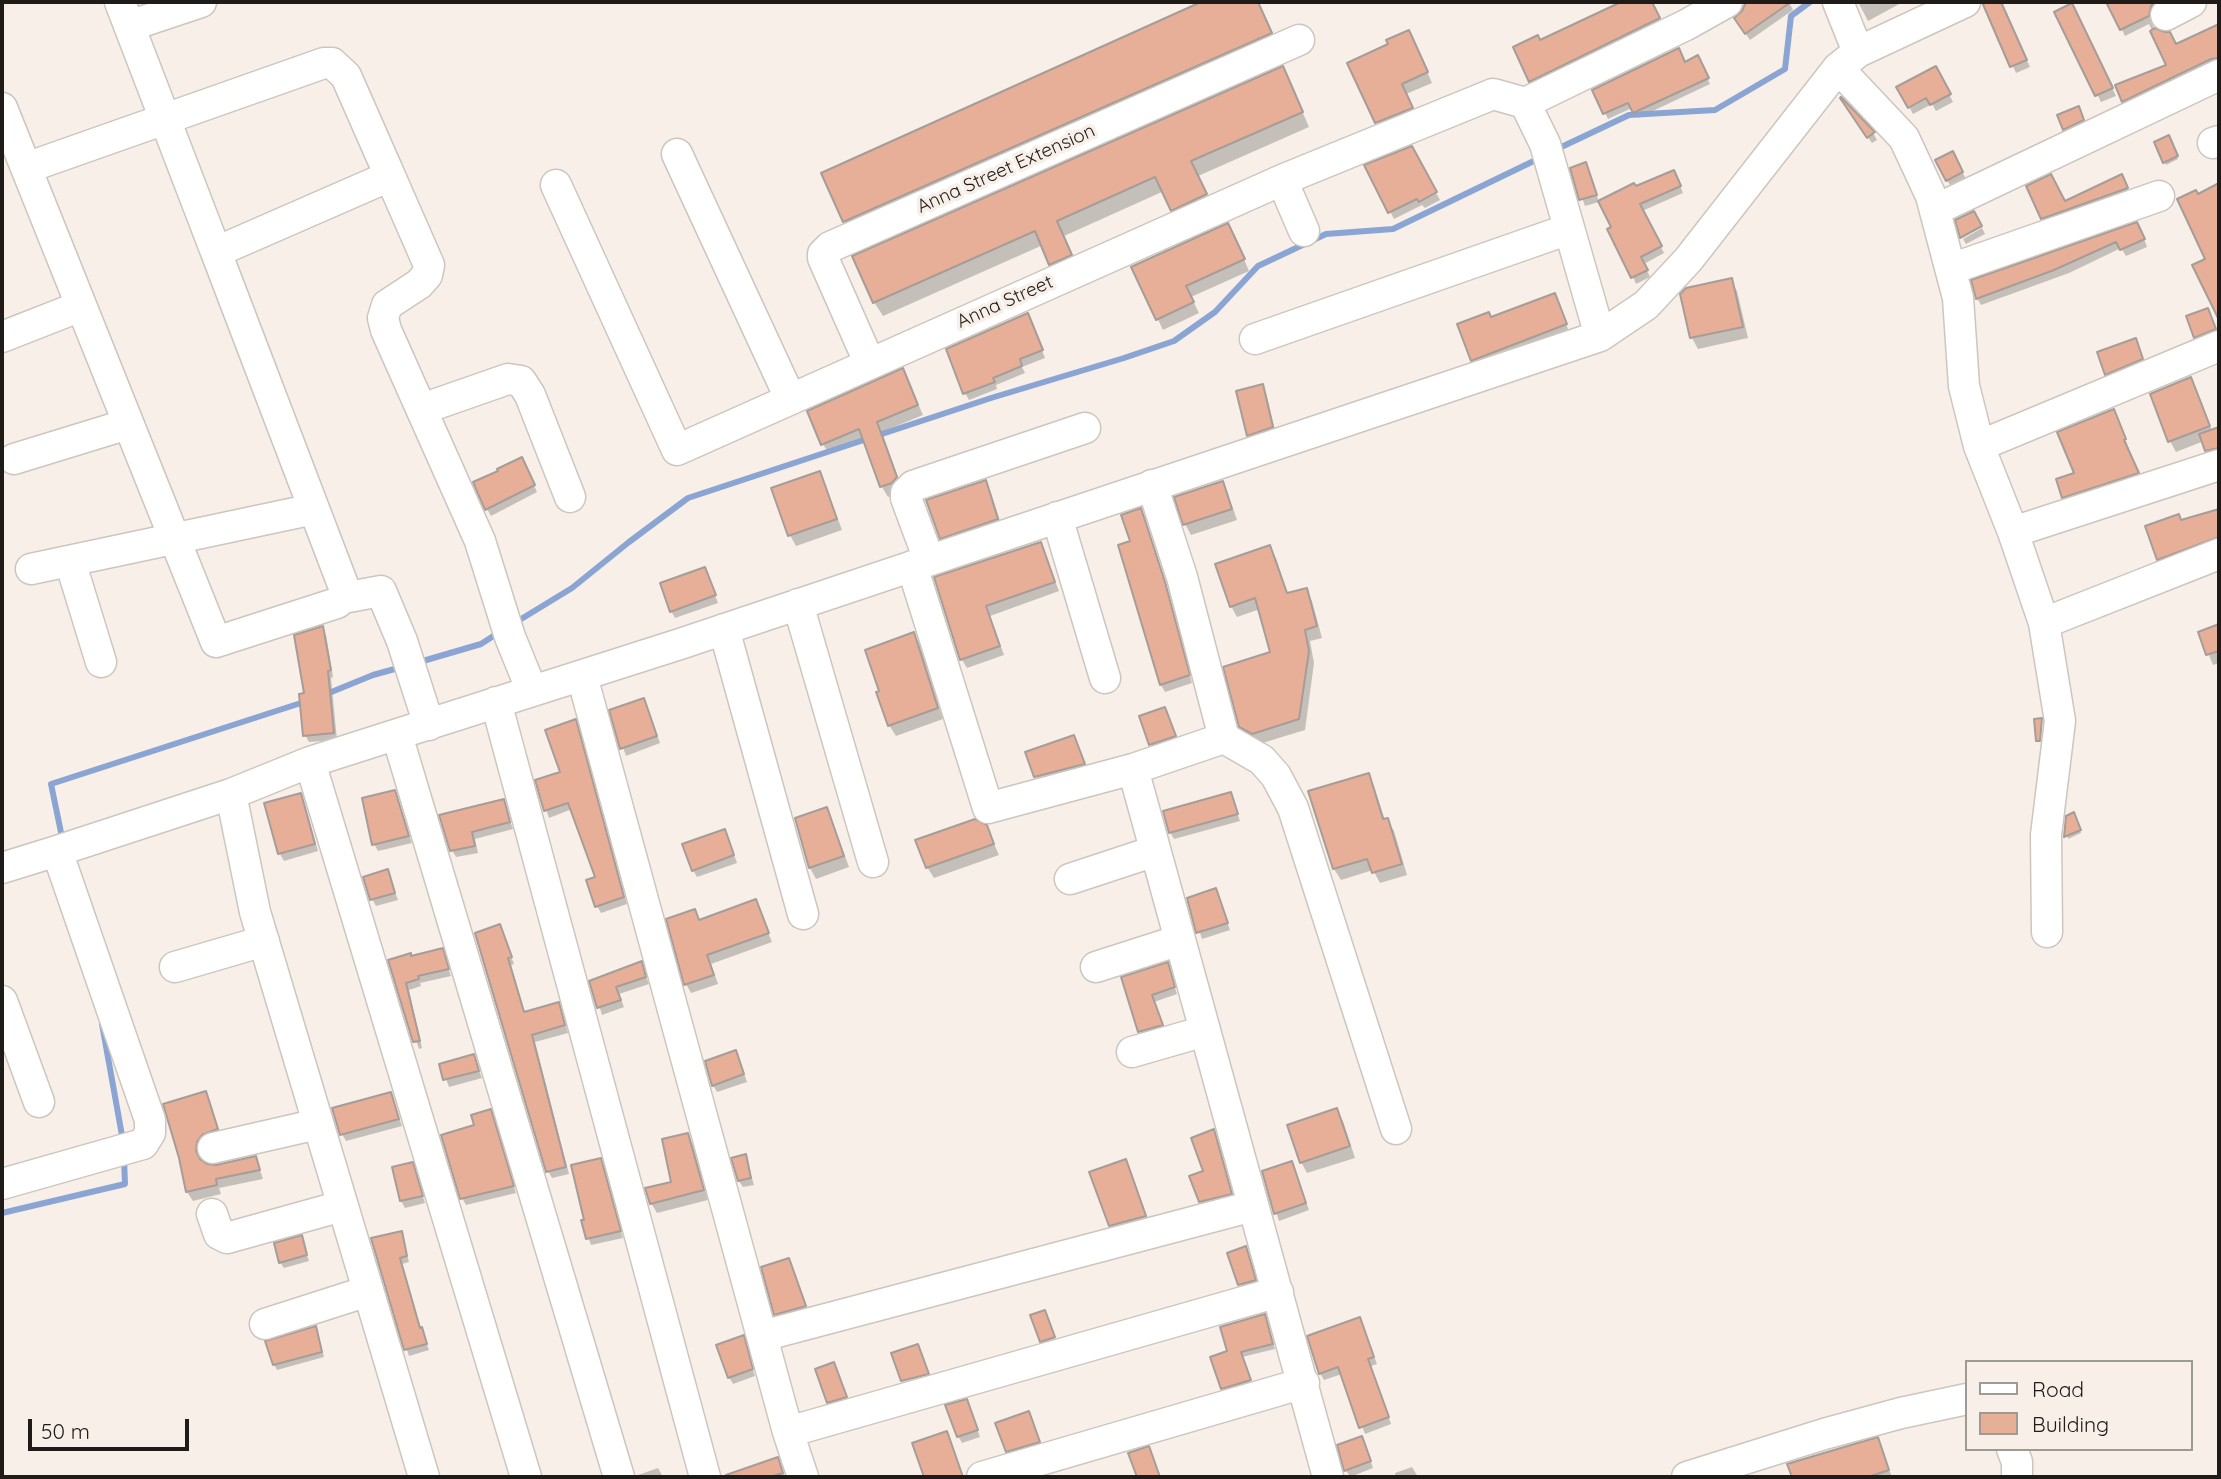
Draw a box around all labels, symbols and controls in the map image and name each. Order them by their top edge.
street label: Anna Street Extension [913,119,1099,219]
street label: Anna Street [953,271,1057,333]
legend [1966,1360,2193,1451]
text: Road [2032,1376,2084,1402]
scale bar [32,1406,192,1450]
text: Building [2032,1411,2109,1437]
text: 50 m [41,1418,90,1444]

